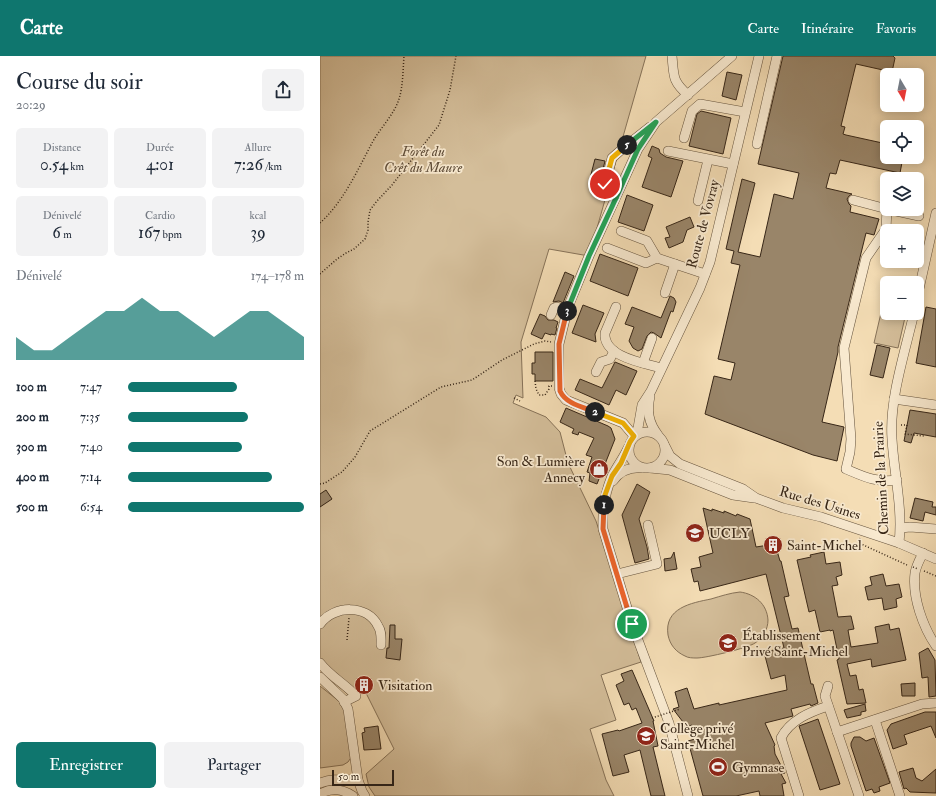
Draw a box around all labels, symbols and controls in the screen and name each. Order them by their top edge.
text: Carte [20,16,63,40]
text: Carte [748,20,779,37]
text: Itinéraire [801,20,854,37]
text: Favoris [876,20,916,37]
text: Course du soir [16,68,143,96]
north arrow [880,68,924,112]
map controls [880,68,924,320]
button: share [262,69,304,111]
text: 20:29 [16,97,46,113]
button: locate [880,120,924,164]
pin: 5 [617,135,637,155]
text: 5 [625,138,629,151]
text: Distance [43,141,81,154]
text: Durée [146,141,174,154]
text: Allure [245,141,271,154]
park label: Forêt du Crêt du Maure [384,143,462,176]
text: 0.54 [40,154,68,175]
text: 4:01 [146,154,174,175]
text: 7:26 [234,154,263,175]
text: km [68,160,84,173]
text: /km [263,160,282,173]
pin [588,167,622,201]
button: layers [880,172,924,216]
icon: check [594,173,616,195]
street label: Route de Vovray [683,177,724,271]
text: Dénivelé [43,209,81,222]
text: Cardio [145,209,175,222]
text: kcal [250,209,266,222]
text: 6 [52,222,61,243]
text: 167 [138,222,160,243]
text: 39 [250,222,266,243]
button: + [880,224,924,268]
text: m [61,228,72,241]
text: bpm [160,228,182,241]
text: Dénivelé [16,268,62,284]
text: 174–178 m [251,268,304,284]
button: − [880,276,924,320]
pin: 3 [557,301,577,321]
text: 3 [565,304,569,317]
text: 100 m [16,379,47,395]
text: 7:47 [80,379,102,395]
pin: 2 [585,402,605,422]
text: 2 [592,405,598,418]
text: 200 m [16,409,49,425]
text: 7:35 [80,409,100,425]
street label: Chemin de la Prairie [870,421,892,535]
text: 300 m [16,439,47,455]
text: 7:40 [80,439,103,455]
place label: Son & Lumière Annecy [497,453,586,487]
shop icon: Son & Lumière Annecy [588,458,610,480]
text: 400 m [16,469,49,485]
text: 7:14 [80,469,101,485]
street label: Rue des Usines [777,483,863,523]
pin: 1 [594,495,614,515]
text: 1 [602,498,606,511]
text: 500 m [16,499,48,515]
text: 6:54 [80,499,102,515]
school or university icon: UCLY [684,522,706,544]
place label: UCLY [709,525,751,542]
building icon: Saint-Michel [762,534,784,556]
place label: Saint-Michel [787,537,862,554]
pin [615,607,649,641]
icon: arrive [621,613,643,635]
place label: Établissement Privé Saint-Michel [742,627,849,660]
school or university icon: Établissement Privé Saint-Michel [717,632,739,654]
building icon: Visitation [353,674,375,696]
place label: Visitation [378,677,432,694]
place label: Collège privé Saint-Michel [660,720,735,753]
school or university icon: Collège privé Saint-Michel [635,725,657,747]
button: Enregistrer [16,742,156,788]
button: Partager [164,742,304,788]
sports icon: Gymnase [707,756,729,778]
place label: Gymnase [732,759,785,777]
scale bar [332,768,394,787]
text: 50 m [338,770,359,783]

